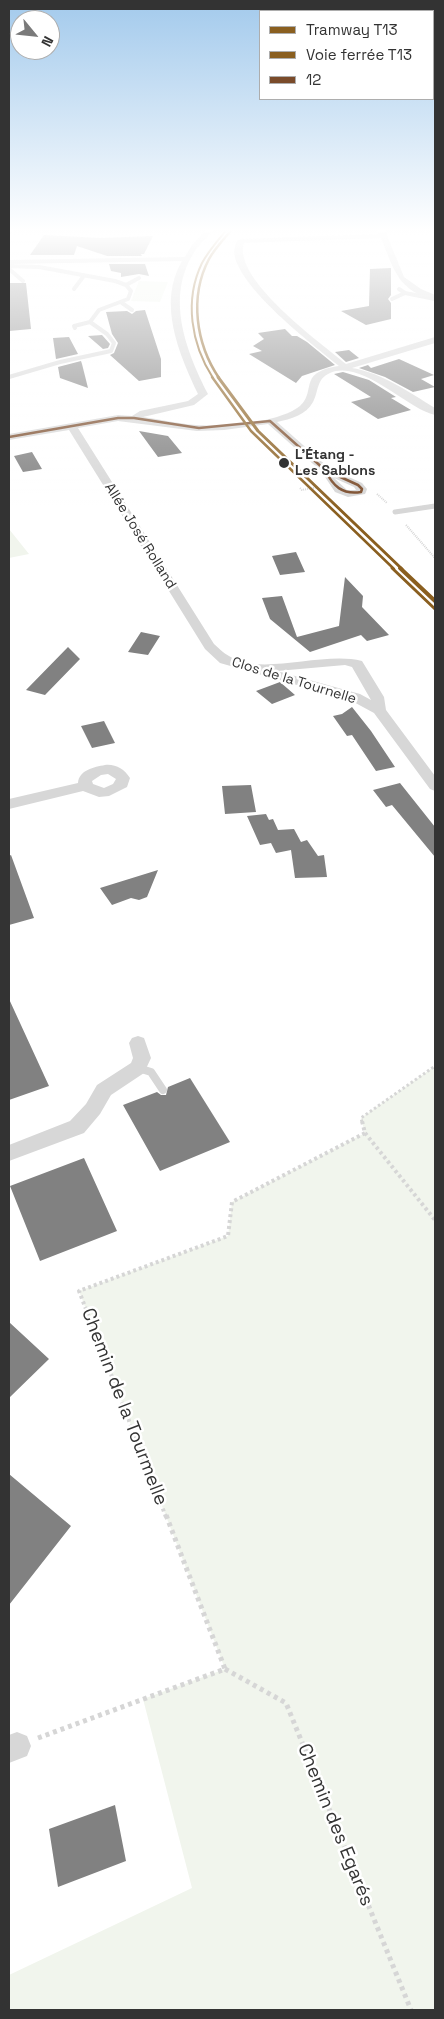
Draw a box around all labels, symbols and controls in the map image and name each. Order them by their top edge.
north arrow [10,10,60,60]
legend [259,10,434,100]
text: Tramway T13 [306,20,398,39]
text: N [37,33,58,50]
text: Voie ferrée T13 [306,45,412,64]
text: 12 [306,70,321,89]
place label: L'Étang - Les Sablons [295,447,375,480]
marker: L'Étang - Les Sablons [277,456,291,470]
street label: Allée José Rolland [101,480,179,592]
street label: Clos de la Tournelle [230,654,358,708]
street label: Chemin de la Tourmelle [76,1305,172,1509]
street label: Chemin des Egarés [292,1741,378,1909]

